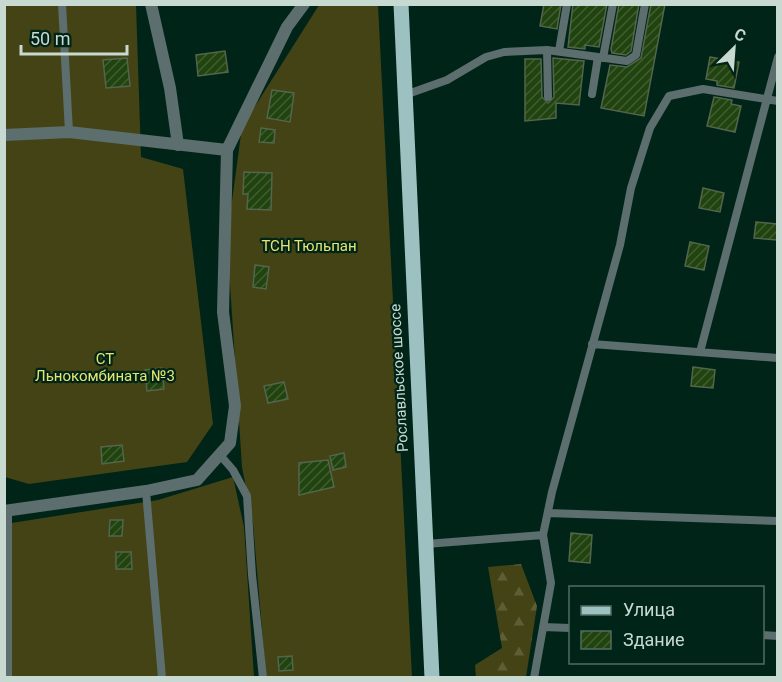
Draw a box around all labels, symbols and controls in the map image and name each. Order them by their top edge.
scale bar [21,18,128,56]
north arrow [704,18,764,78]
text: С [731,24,749,46]
text: 50 m [30,28,70,49]
park label: ТСН Тюльпан [261,237,357,255]
street label: Рославльское шоссе [386,303,412,453]
park label: СТ Льнокомбината №3 [35,350,175,385]
legend [569,586,764,664]
text: Улица [623,599,675,620]
text: Здание [623,629,685,650]

